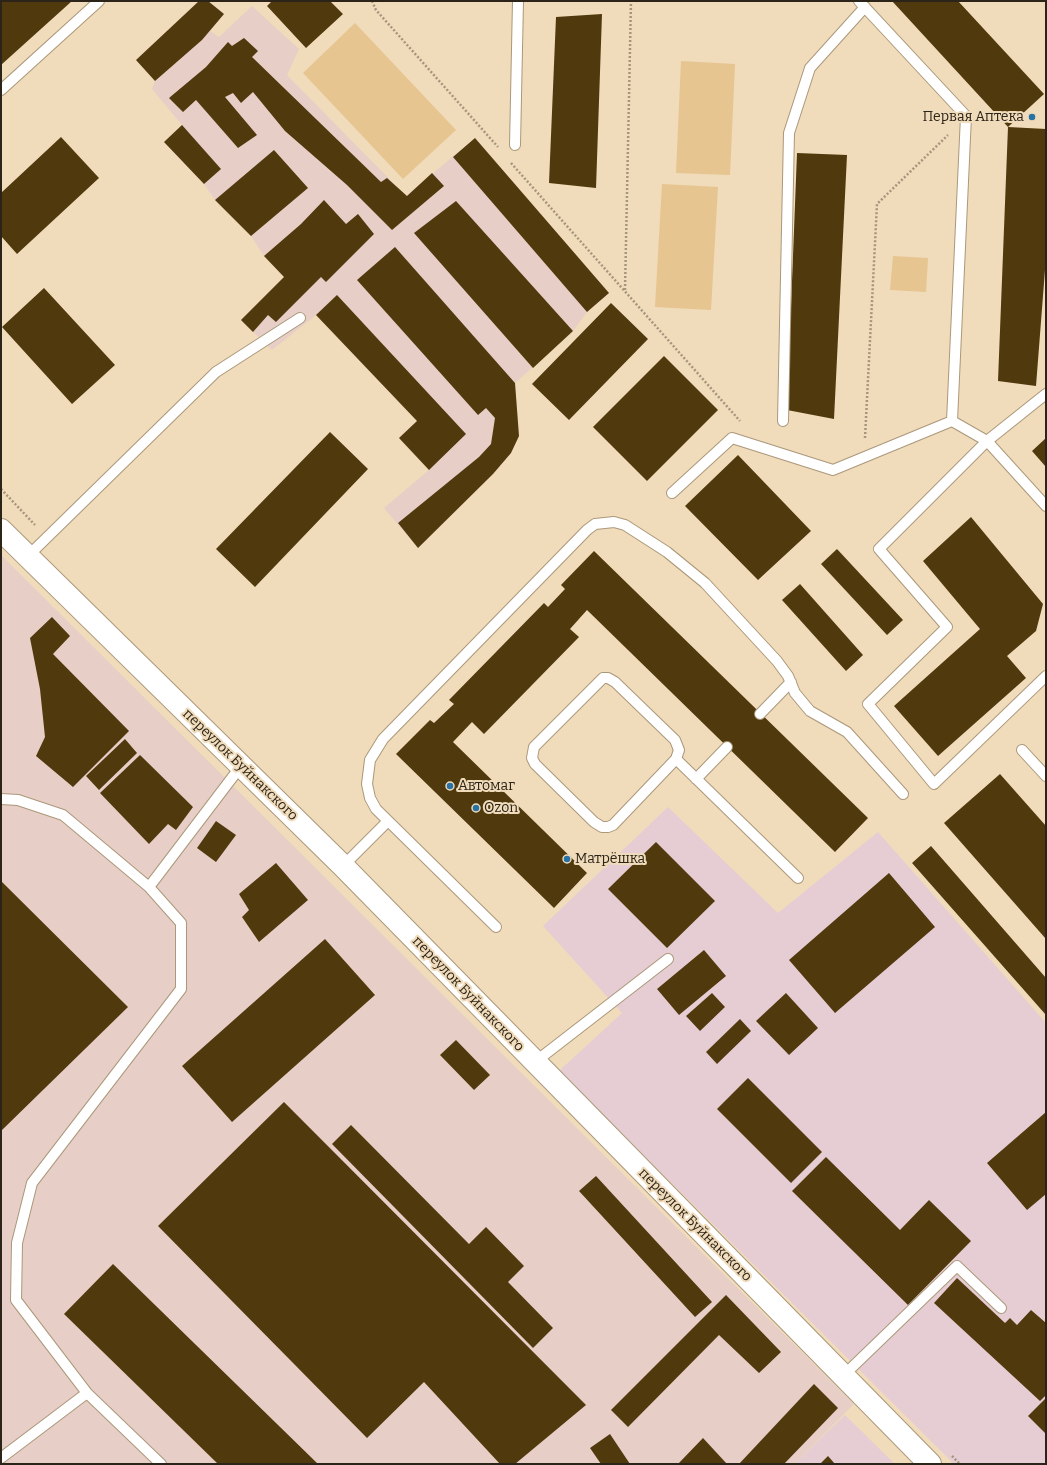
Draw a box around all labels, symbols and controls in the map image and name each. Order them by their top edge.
place label: Первая Аптека [922,109,1024,125]
marker: Первая Аптека [1027,112,1037,122]
street label: переулок Буйнакского [179,706,301,824]
place label: Автомаг [458,778,515,794]
marker: Автомаг [445,781,455,791]
place label: Ozon [484,800,518,816]
marker: Ozon [471,803,481,813]
place label: Матрёшка [575,851,645,867]
marker: Матрёшка [562,854,572,864]
street label: переулок Буйнакского [409,933,527,1055]
street label: переулок Буйнакского [635,1165,755,1285]

